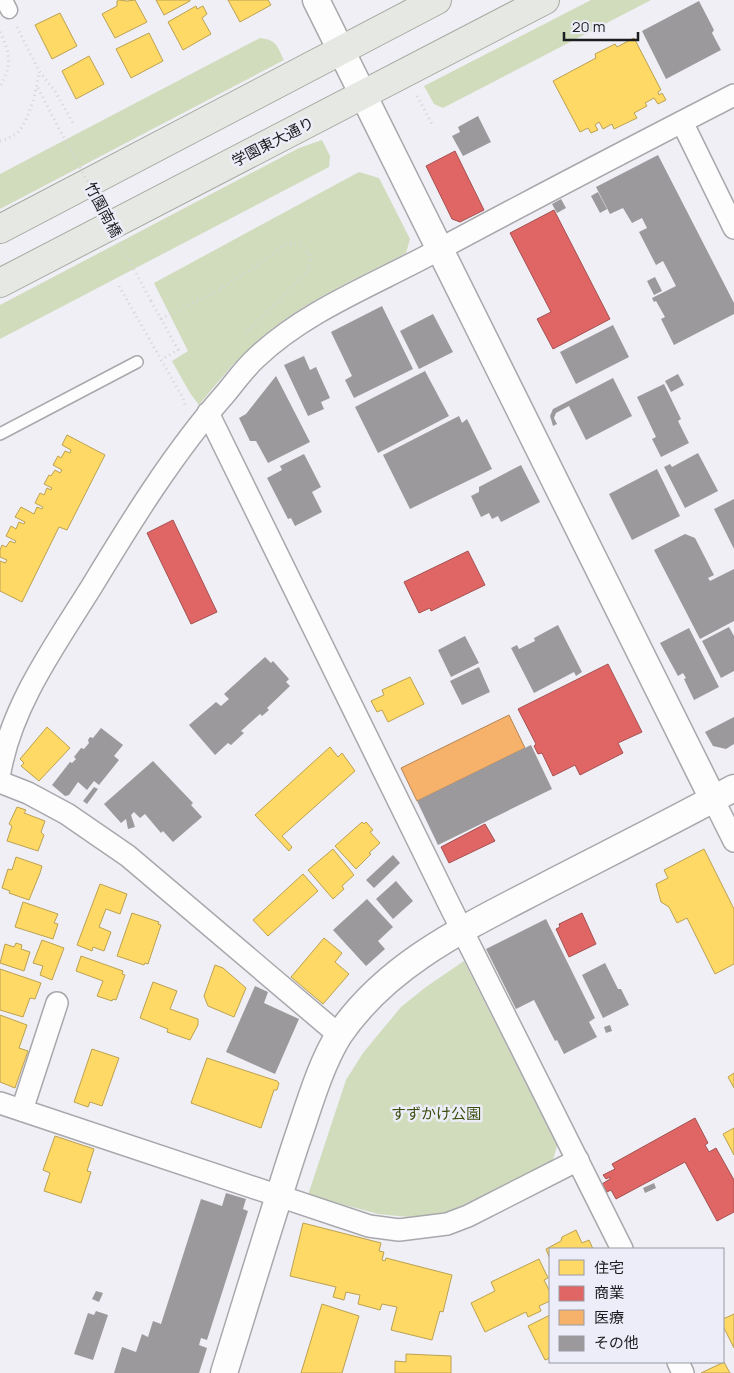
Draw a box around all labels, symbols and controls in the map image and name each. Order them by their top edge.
scale bar [564,10,638,42]
text: 20 m [572,16,605,37]
street label: 学園東大通り [228,112,318,171]
street label: 竹園南橋 [80,178,127,241]
park label: すずかけ公園 [391,1103,481,1124]
legend [549,1248,724,1363]
text: 住宅 [594,1257,624,1278]
text: 商業 [594,1282,624,1303]
text: 医療 [594,1307,624,1328]
text: その他 [594,1332,639,1353]

